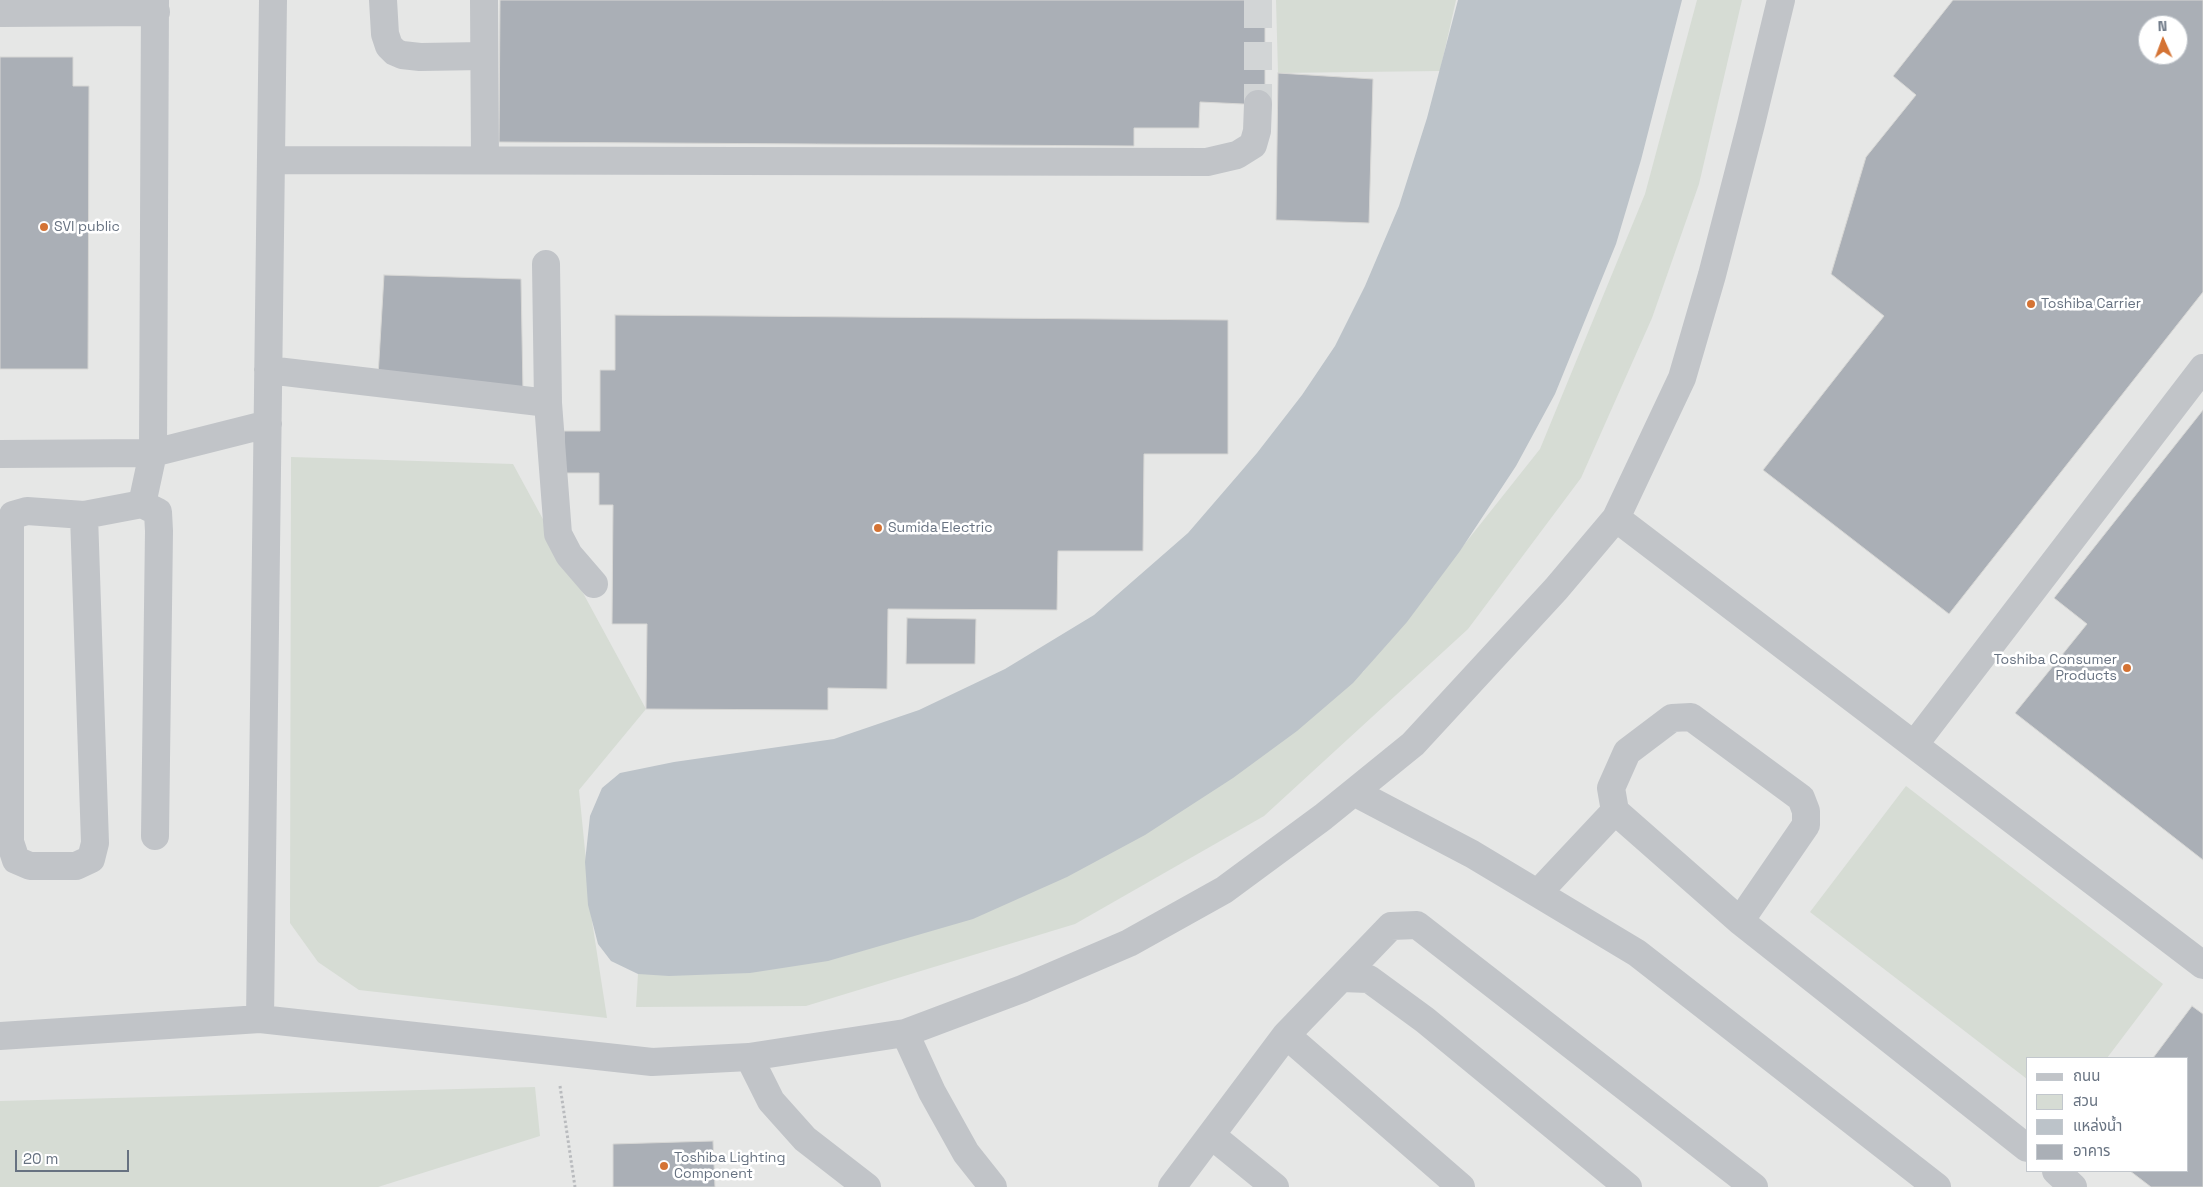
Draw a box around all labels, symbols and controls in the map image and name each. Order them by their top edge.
north arrow [2138,15,2188,65]
text: N [2157,17,2168,35]
place label: SVI public [54,219,120,235]
marker: SVI public [38,221,50,233]
place label: Toshiba Carrier [2041,296,2141,312]
marker: Toshiba Carrier [2025,298,2037,310]
place label: Sumida Electric [888,520,993,536]
marker: Sumida Electric [872,522,884,534]
place label: Toshiba Consumer Products [1994,652,2117,684]
marker: Toshiba Consumer Products [2121,662,2133,674]
legend [2026,1057,2188,1172]
text: ถนน [2073,1066,2100,1085]
text: สวน [2073,1091,2098,1110]
text: แหล่งน้ำ [2073,1116,2122,1135]
scale bar [18,1140,131,1172]
text: อาคาร [2073,1141,2110,1160]
text: 20 m [23,1149,58,1168]
place label: Toshiba Lighting Component [674,1150,785,1182]
marker: Toshiba Lighting Component [658,1160,670,1172]

